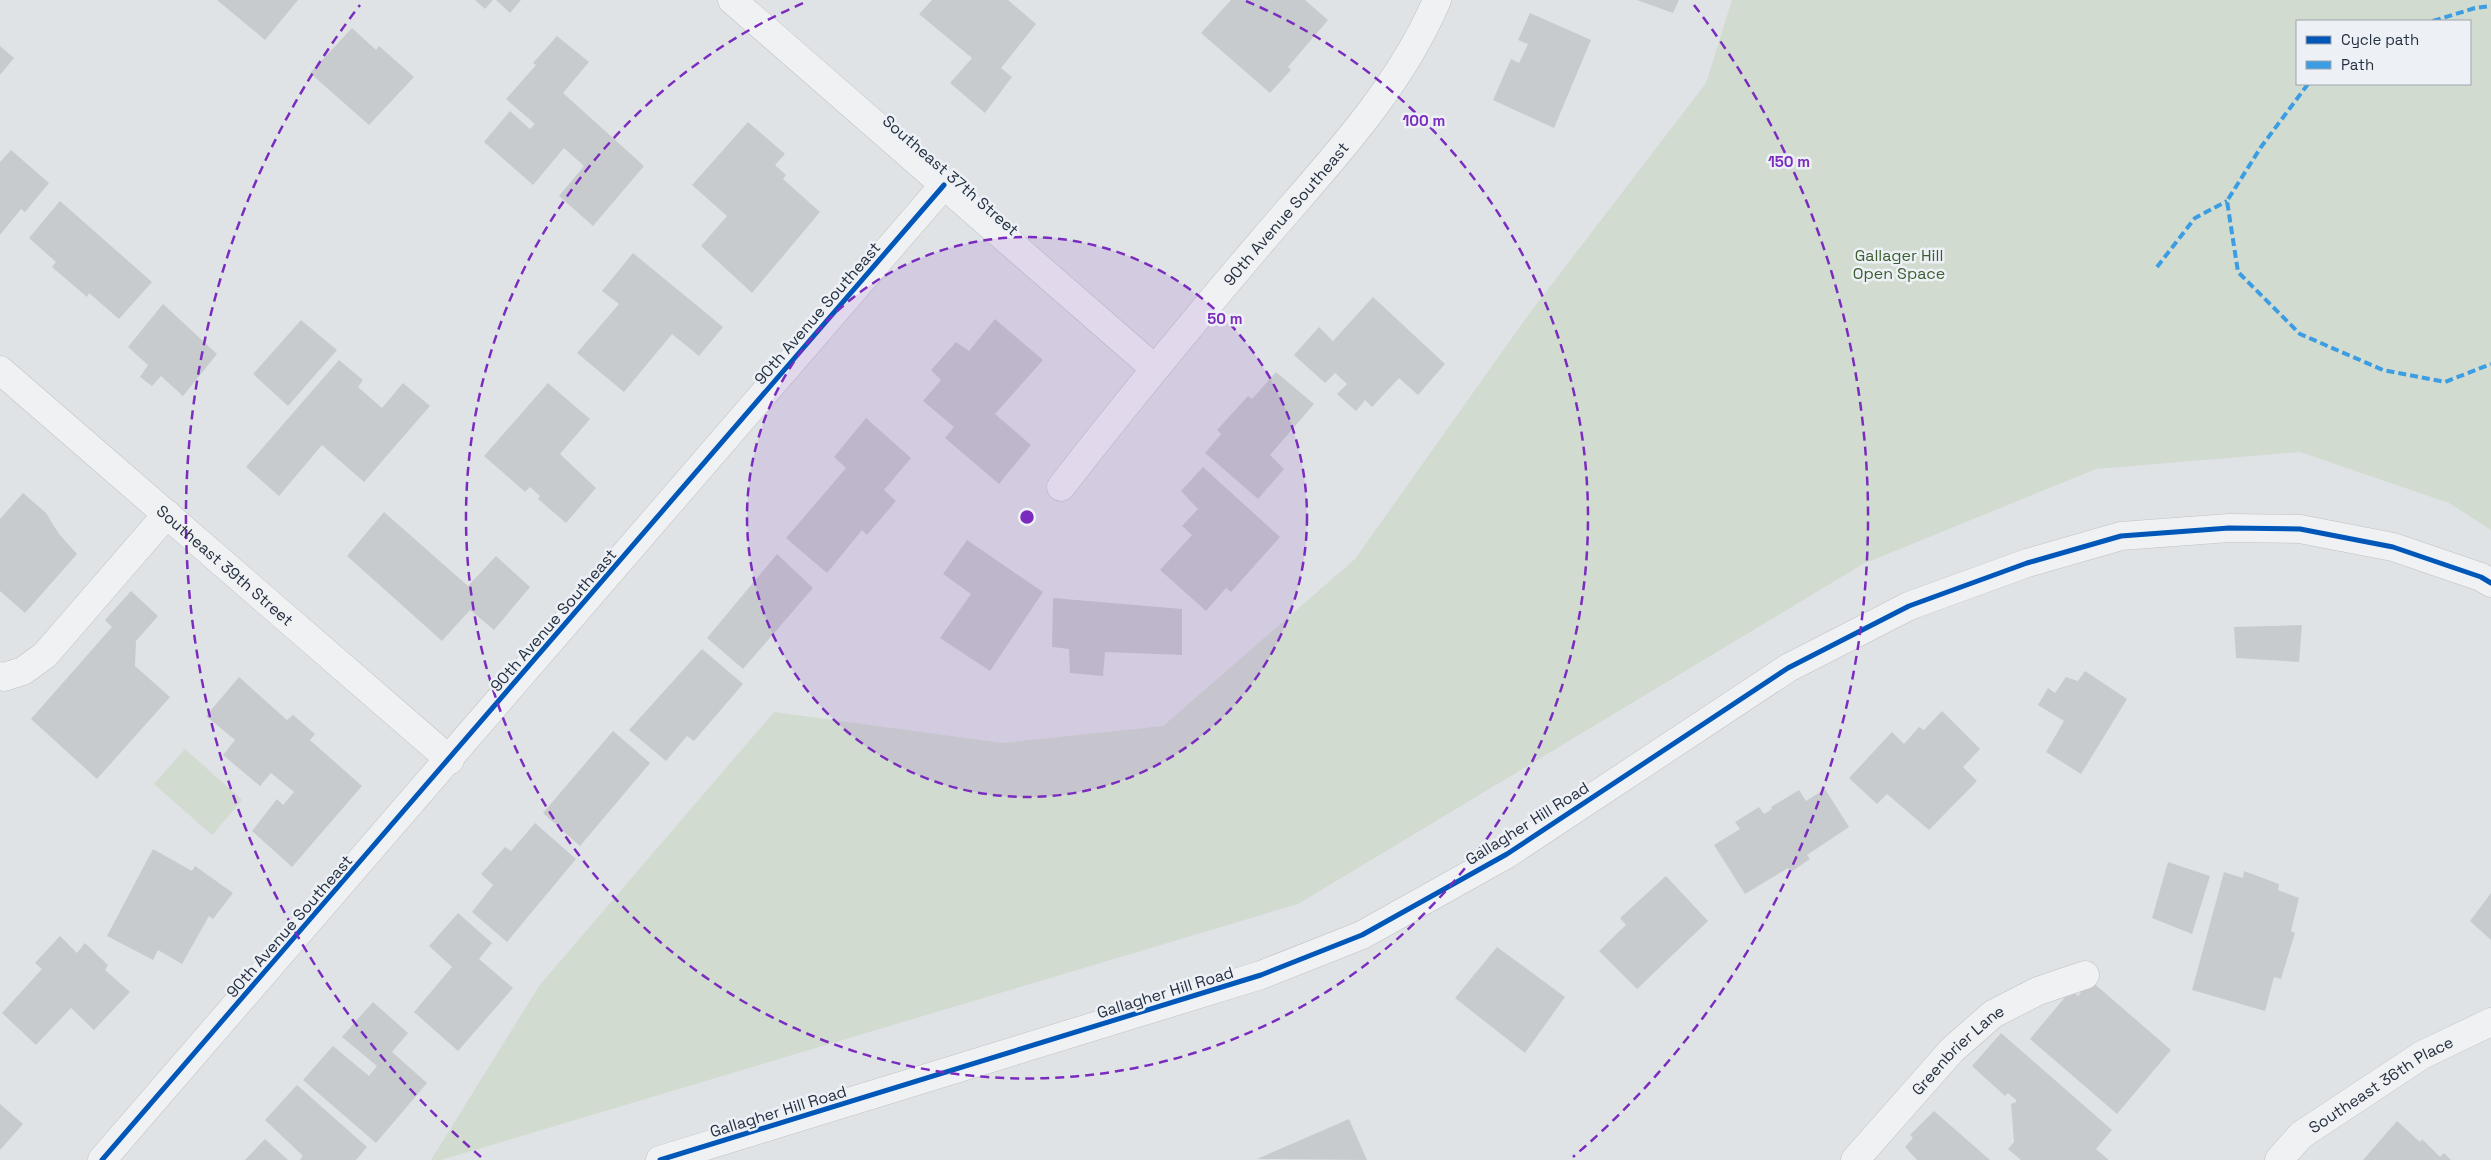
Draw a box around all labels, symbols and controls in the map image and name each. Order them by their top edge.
legend [2296,20,2471,85]
text: Cycle path [2341,30,2419,49]
text: Path [2341,55,2374,74]
street label: Southeast 37th Street [878,110,1023,240]
text: 100 m [1403,111,1445,130]
street label: 90th Avenue Southeast [1219,138,1354,290]
text: 150 m [1768,152,1810,171]
street label: 90th Avenue Southeast [750,238,885,389]
park label: Gallager Hill Open Space [1853,245,1945,284]
text: 50 m [1207,309,1243,328]
street label: Southeast 39th Street [152,500,298,631]
centre of rings [1018,508,1036,526]
street label: 90th Avenue Southeast [486,545,621,696]
street label: Gallagher Hill Road [1462,777,1593,870]
street label: 90th Avenue Southeast [222,851,357,1002]
street label: Gallagher Hill Road [1094,962,1236,1023]
street label: Greenbrier Lane [1907,1000,2008,1100]
street label: Southeast 36th Place [2305,1032,2457,1138]
street label: Gallagher Hill Road [707,1081,849,1142]

